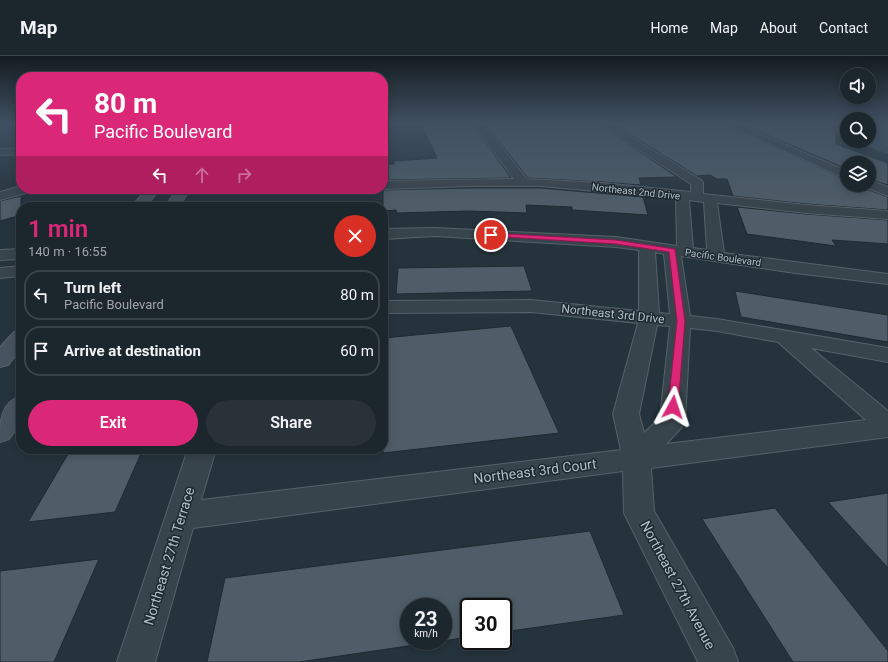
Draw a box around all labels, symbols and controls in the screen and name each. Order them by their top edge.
text: Map [20,16,58,39]
text: Home [650,20,688,36]
text: Map [710,20,738,36]
text: About [760,20,797,36]
text: Contact [819,20,868,36]
map controls [840,68,876,192]
button: sound [840,68,876,104]
text: 80 m [94,87,157,120]
icon: left [28,88,80,140]
button: search [840,112,876,148]
text: Pacific Boulevard [94,121,232,142]
button: layers [840,156,876,192]
icon: left [149,164,171,186]
icon: ahead [191,164,213,186]
icon: right [233,164,255,186]
street label: Northeast 2nd Drive [591,181,681,202]
text: 1 min [28,215,88,243]
button: close [334,215,376,257]
pin [474,218,508,252]
icon: arrive [480,224,502,246]
text: 140 m · 16:55 [28,244,107,259]
street label: Pacific Boulevard [684,247,762,268]
text: Turn left [64,279,121,297]
icon: left [30,284,52,306]
text: 80 m [340,286,374,304]
text: Pacific Boulevard [64,297,164,312]
street label: Northeast 3rd Drive [561,302,665,326]
icon: arrive [30,340,52,362]
text: Arrive at destination [64,342,201,360]
text: 60 m [340,342,374,360]
position arrow [652,386,694,428]
button: Exit [28,400,198,446]
button: Share [206,400,376,446]
street label: Northeast 3rd Court [472,455,598,486]
street label: Northeast 27th Terrace [140,485,198,627]
street label: Northeast 27th Avenue [637,518,719,652]
speed limit sign: 30 [460,598,512,650]
text: 23 [415,607,437,631]
text: km/h [414,628,438,639]

